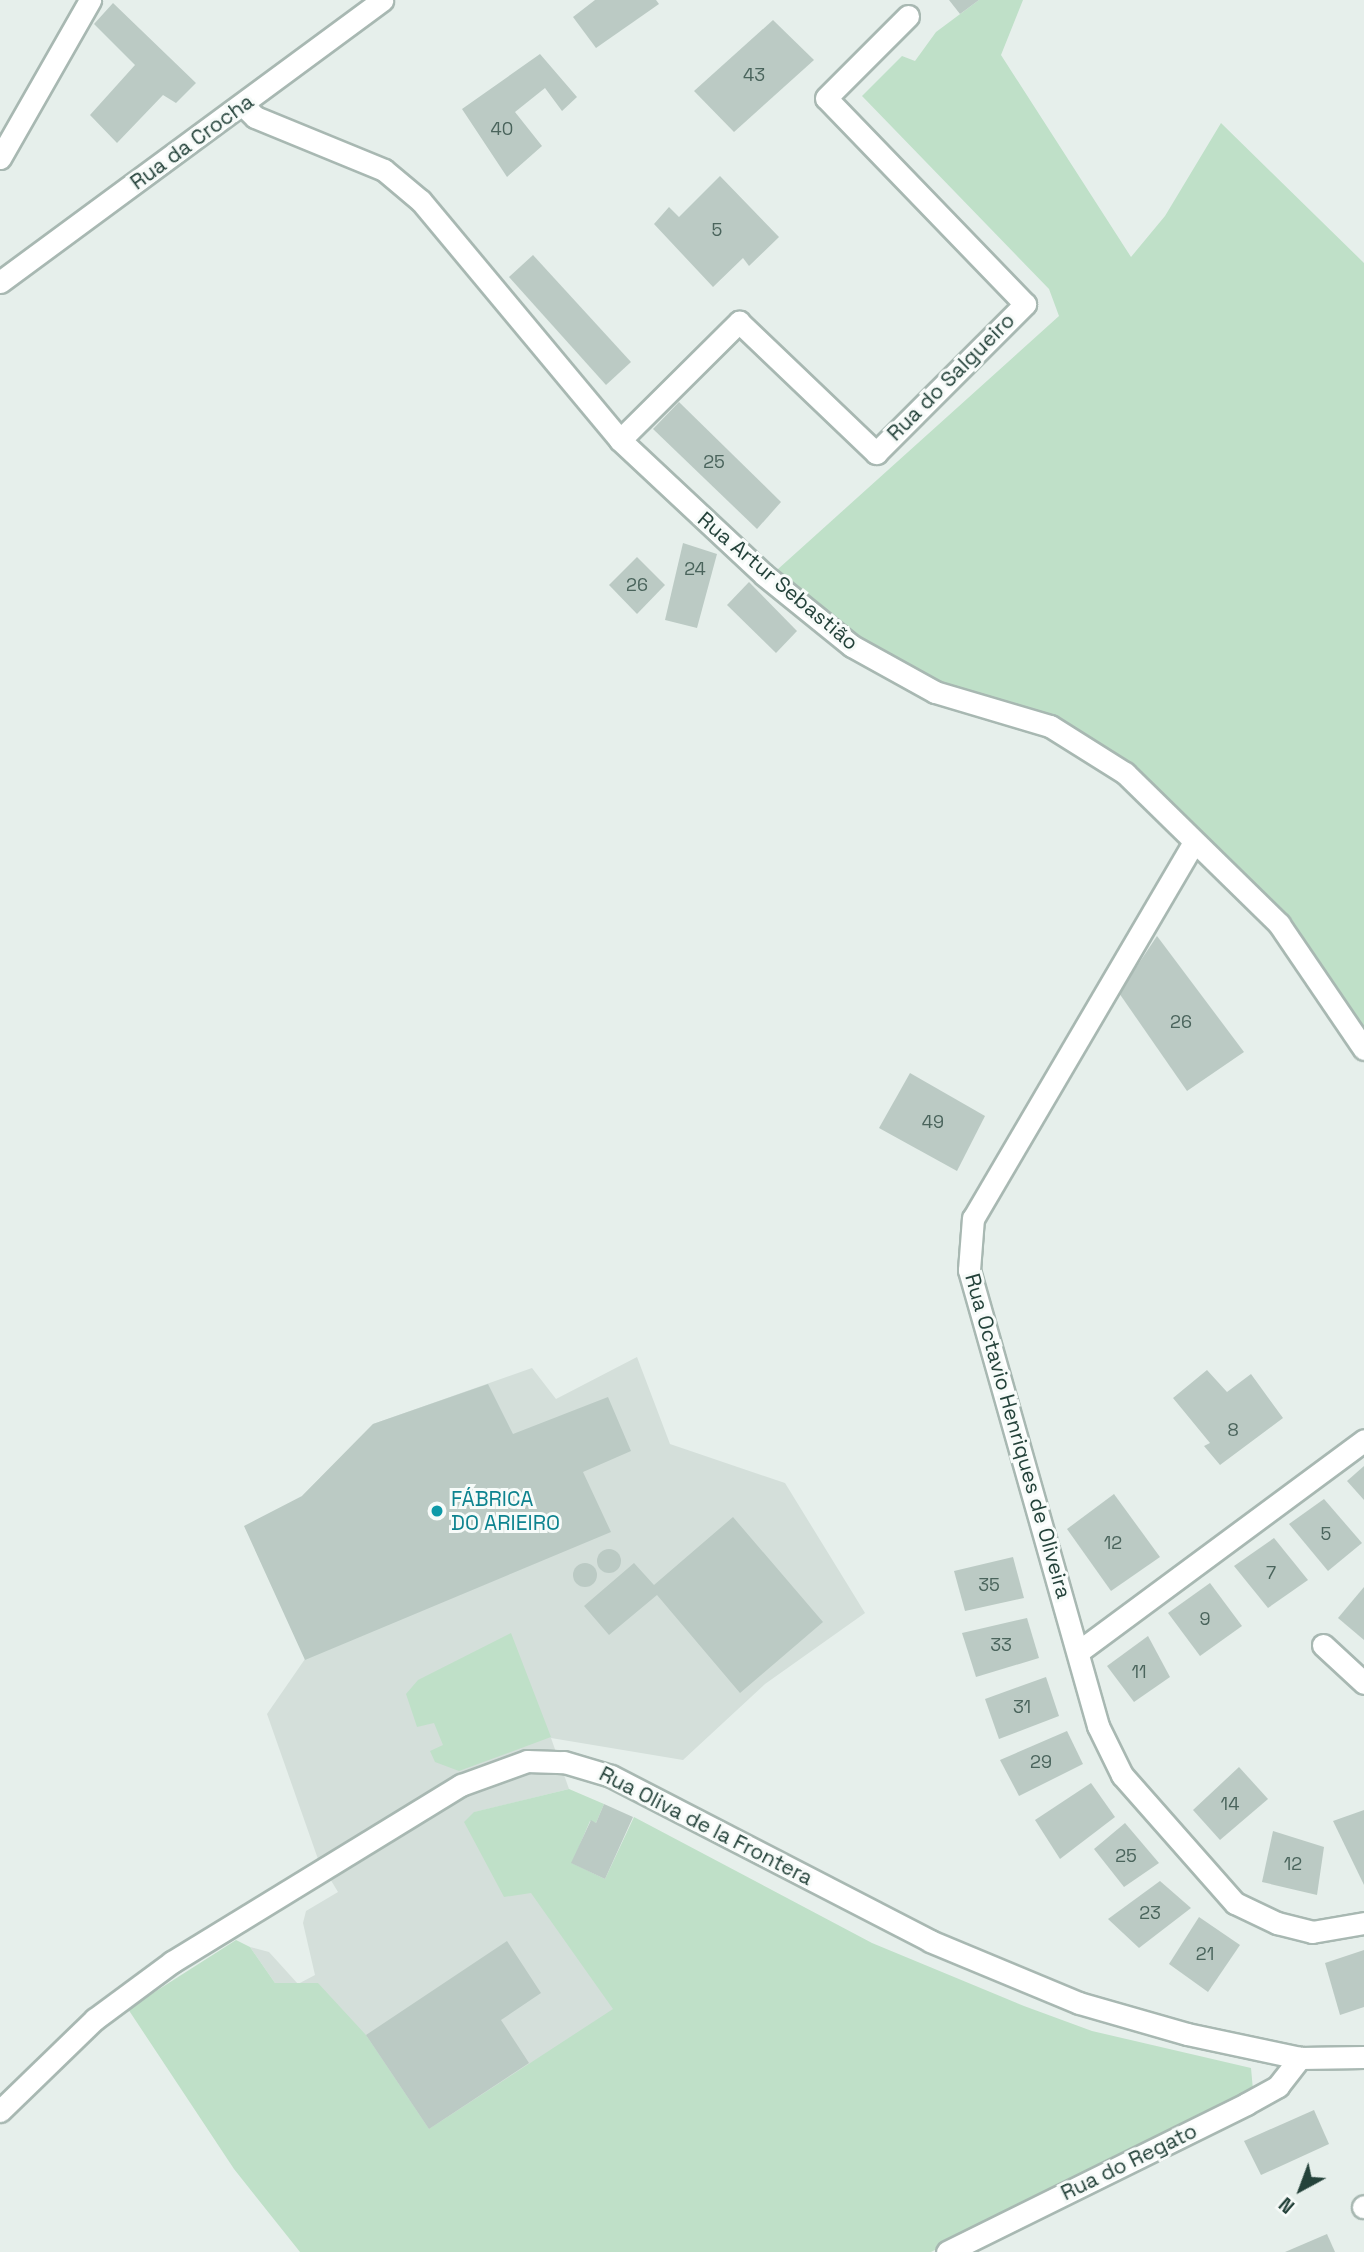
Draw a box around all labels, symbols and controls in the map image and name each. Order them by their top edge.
house number: 43 [743,64,765,86]
street label: Rua da Crocha [126,89,258,195]
house number: 40 [491,118,513,140]
house number: 5 [712,219,722,241]
street label: Rua do Salgueiro [882,308,1020,446]
house number: 25 [703,451,725,473]
street label: Rua Artur Sebastião [693,507,863,655]
house number: 24 [684,558,706,580]
house number: 26 [626,574,648,596]
house number: 26 [1170,1011,1192,1033]
house number: 49 [922,1111,944,1133]
street label: Rua Octavio Henriques de Oliveira [959,1271,1077,1601]
house number: 8 [1227,1419,1239,1441]
place label: FÁBRICA DO ARIEIRO [451,1486,560,1536]
marker: FÁBRICA DO ARIEIRO [429,1503,445,1519]
house number: 5 [1321,1523,1331,1545]
house number: 12 [1104,1532,1122,1554]
house number: 7 [1266,1562,1276,1584]
house number: 35 [978,1574,1000,1596]
house number: 9 [1199,1608,1211,1630]
house number: 33 [990,1634,1012,1656]
house number: 11 [1131,1661,1147,1683]
house number: 31 [1013,1696,1031,1718]
house number: 29 [1030,1751,1052,1773]
street label: Rua Oliva de la Frontera [595,1761,817,1891]
house number: 14 [1221,1793,1239,1815]
house number: 25 [1115,1845,1137,1867]
house number: 12 [1284,1853,1302,1875]
house number: 23 [1139,1902,1161,1924]
house number: 21 [1196,1943,1214,1965]
street label: Rua do Regato [1057,2118,1201,2206]
north arrow [1266,2154,1336,2224]
text: N [1274,2192,1300,2219]

